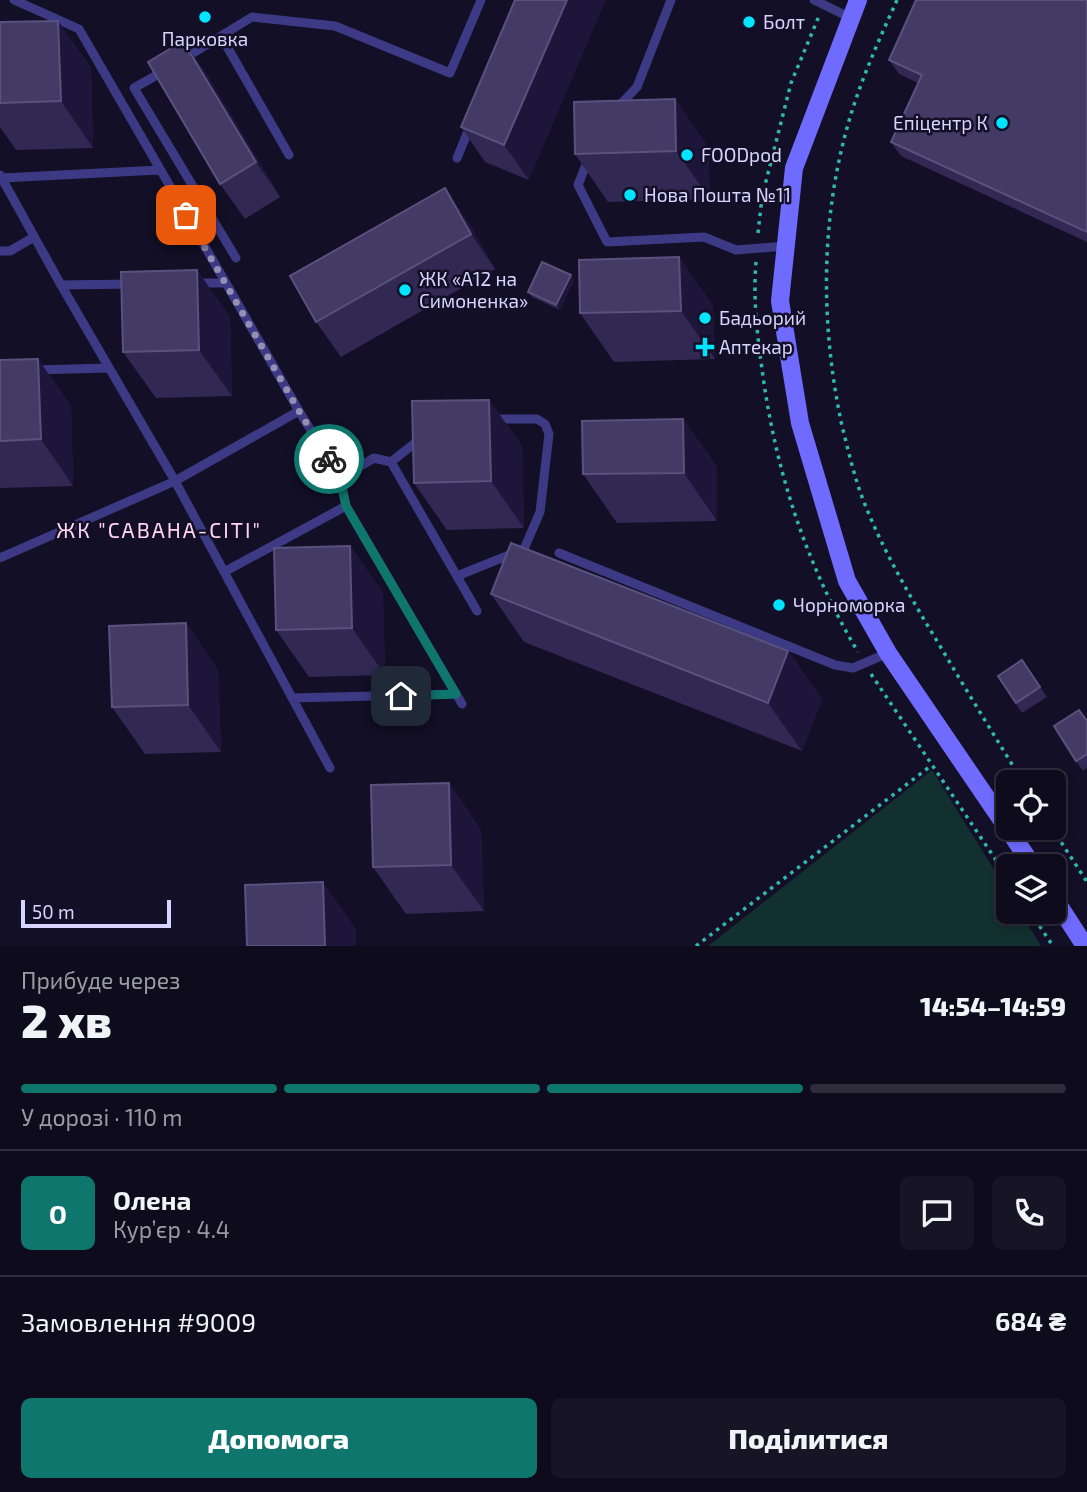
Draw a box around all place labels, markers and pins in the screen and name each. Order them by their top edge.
marker: Парковка [197,9,213,25]
place label: Болт [763,10,805,33]
marker: Болт [741,14,757,30]
place label: Парковка [162,27,248,50]
place label: Епіцентр К [893,111,988,134]
marker: Епіцентр К [994,115,1010,131]
place label: FOODpod [701,143,782,166]
marker: FOODpod [679,147,695,163]
place label: Нова Пошта №11 [644,183,791,206]
pin [156,185,216,245]
marker: Нова Пошта №11 [622,187,638,203]
place label: ЖК «А12 на Симоненка» [419,267,528,312]
marker: ЖК «А12 на Симоненка» [397,282,413,298]
place label: Бадьорий [719,306,806,329]
marker: Бадьорий [697,310,713,326]
place label: Аптекар [719,335,793,358]
marker: Аптекар [697,339,713,355]
place label: Чорноморка [793,593,905,616]
marker: Чорноморка [771,597,787,613]
pin [371,666,431,726]

